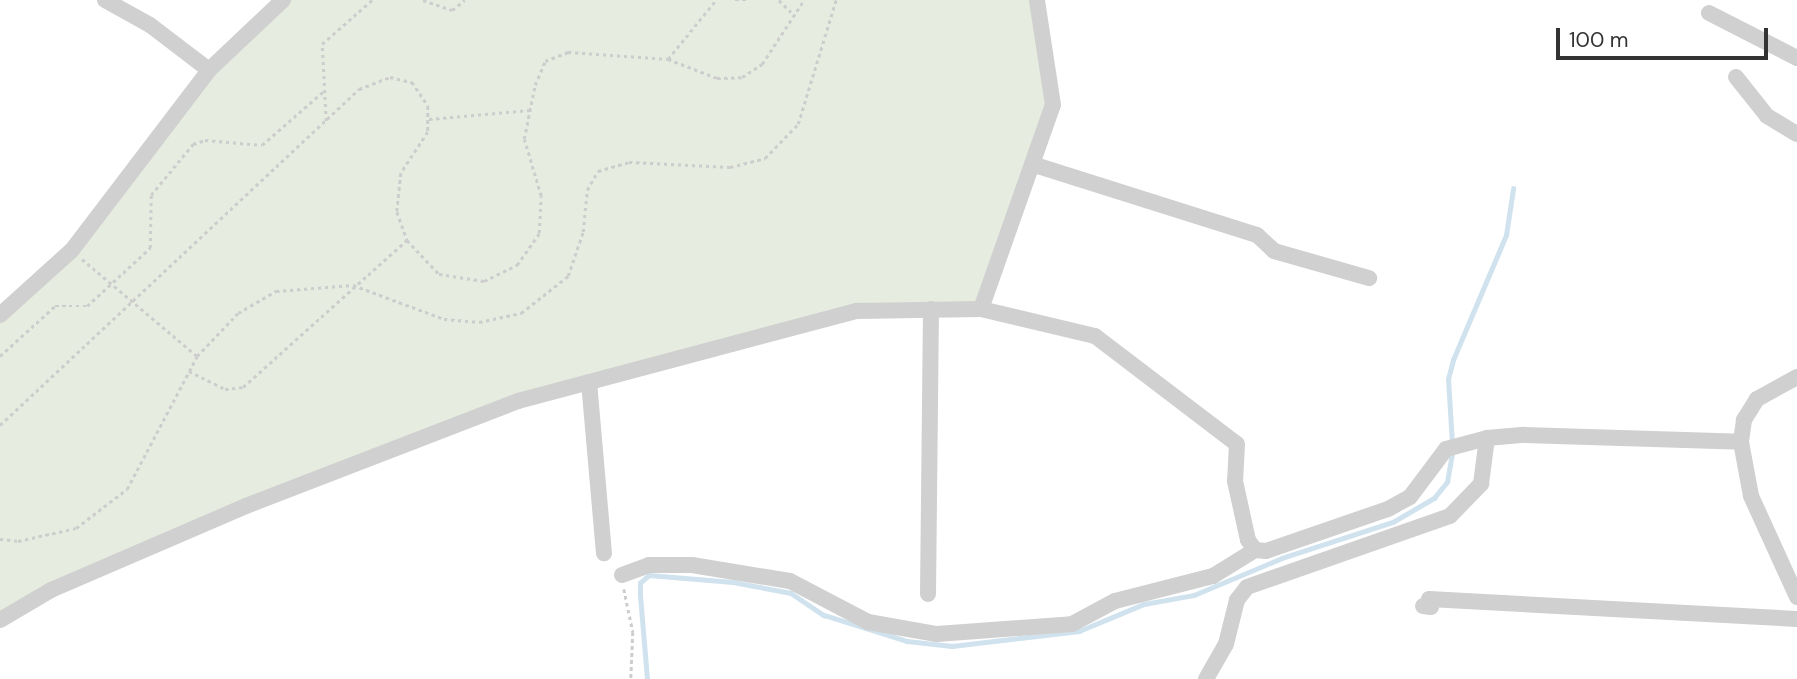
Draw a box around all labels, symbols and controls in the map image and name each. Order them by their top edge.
scale bar [1559,14,1771,58]
text: 100 m [1569,26,1629,54]

